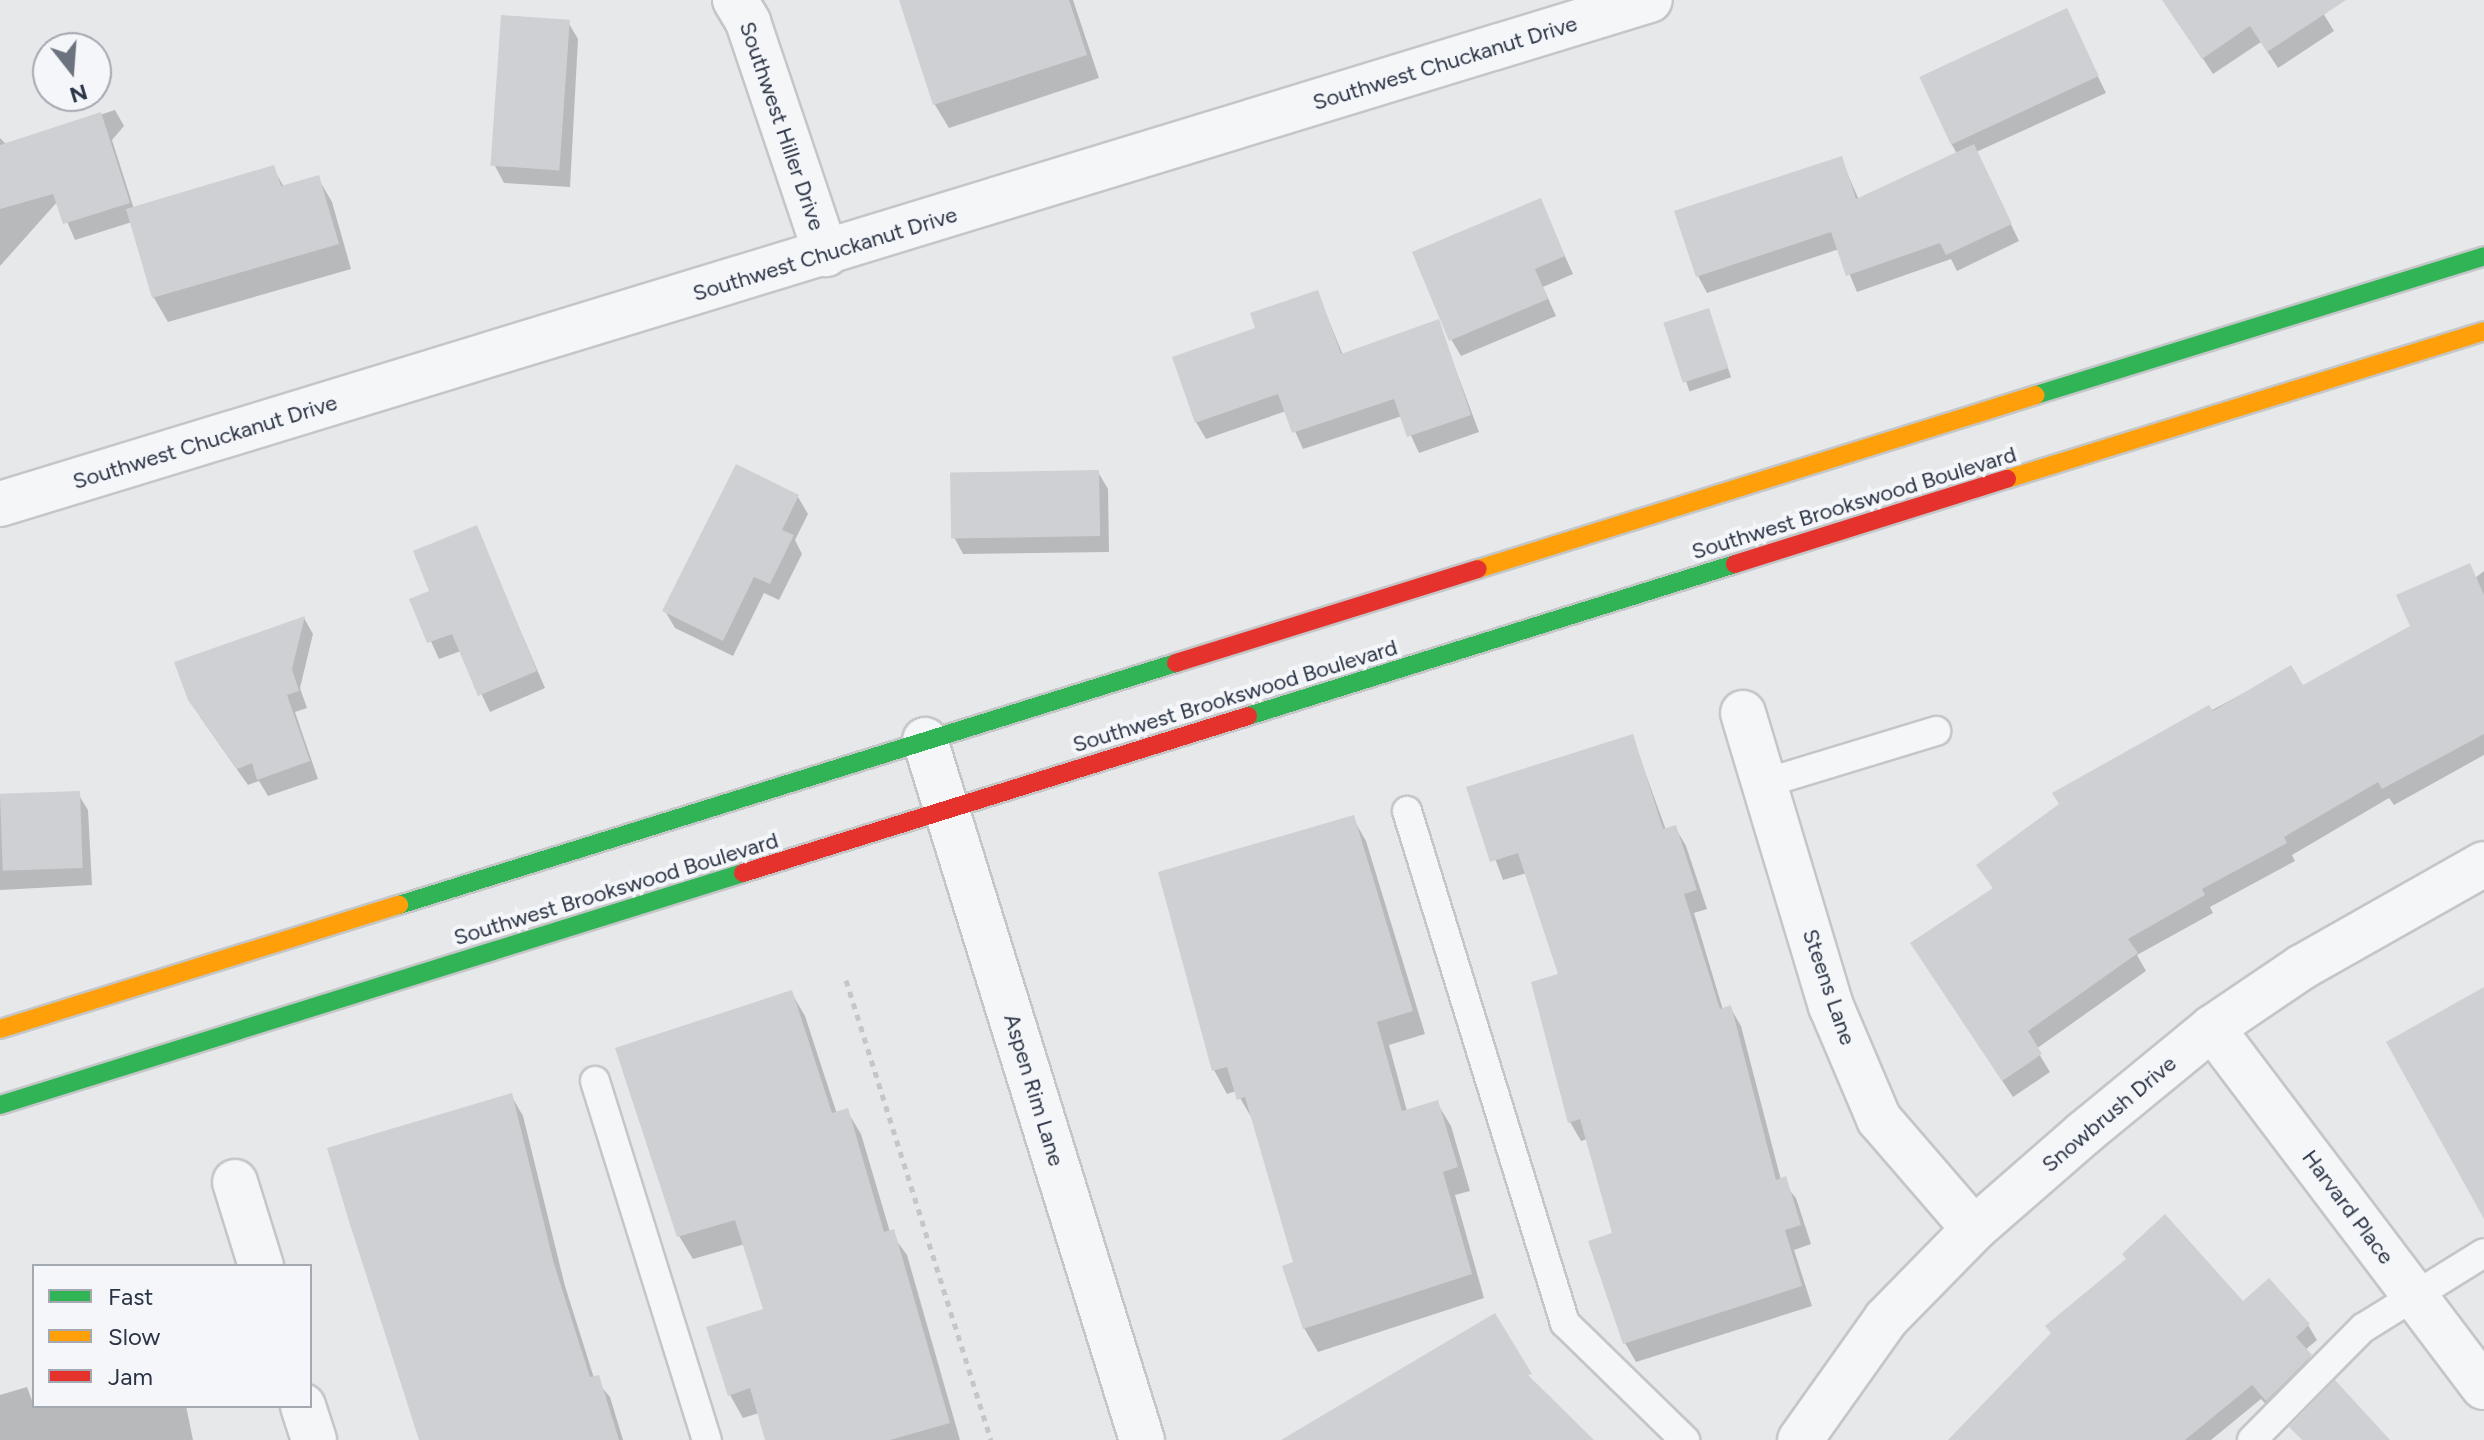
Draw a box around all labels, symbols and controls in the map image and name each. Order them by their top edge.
street label: Southwest Chuckanut Drive [1310,10,1580,116]
street label: Southwest Hiller Drive [734,18,830,234]
north arrow [32,32,112,112]
text: N [67,78,91,109]
street label: Southwest Chuckanut Drive [690,201,960,307]
street label: Southwest Chuckanut Drive [70,389,340,495]
street label: Southwest Brookswood Boulevard [1689,441,2019,565]
street label: Southwest Brookswood Boulevard [1070,634,1400,758]
street label: Southwest Brookswood Boulevard [451,827,781,951]
street label: Steens Lane [1797,926,1861,1048]
street label: Aspen Rim Lane [998,1011,1070,1169]
street label: Snowbrush Drive [2037,1050,2181,1178]
street label: Harvard Place [2297,1145,2399,1269]
legend [32,1264,312,1408]
text: Fast [108,1282,153,1311]
text: Slow [108,1322,160,1351]
text: Jam [108,1362,153,1391]

